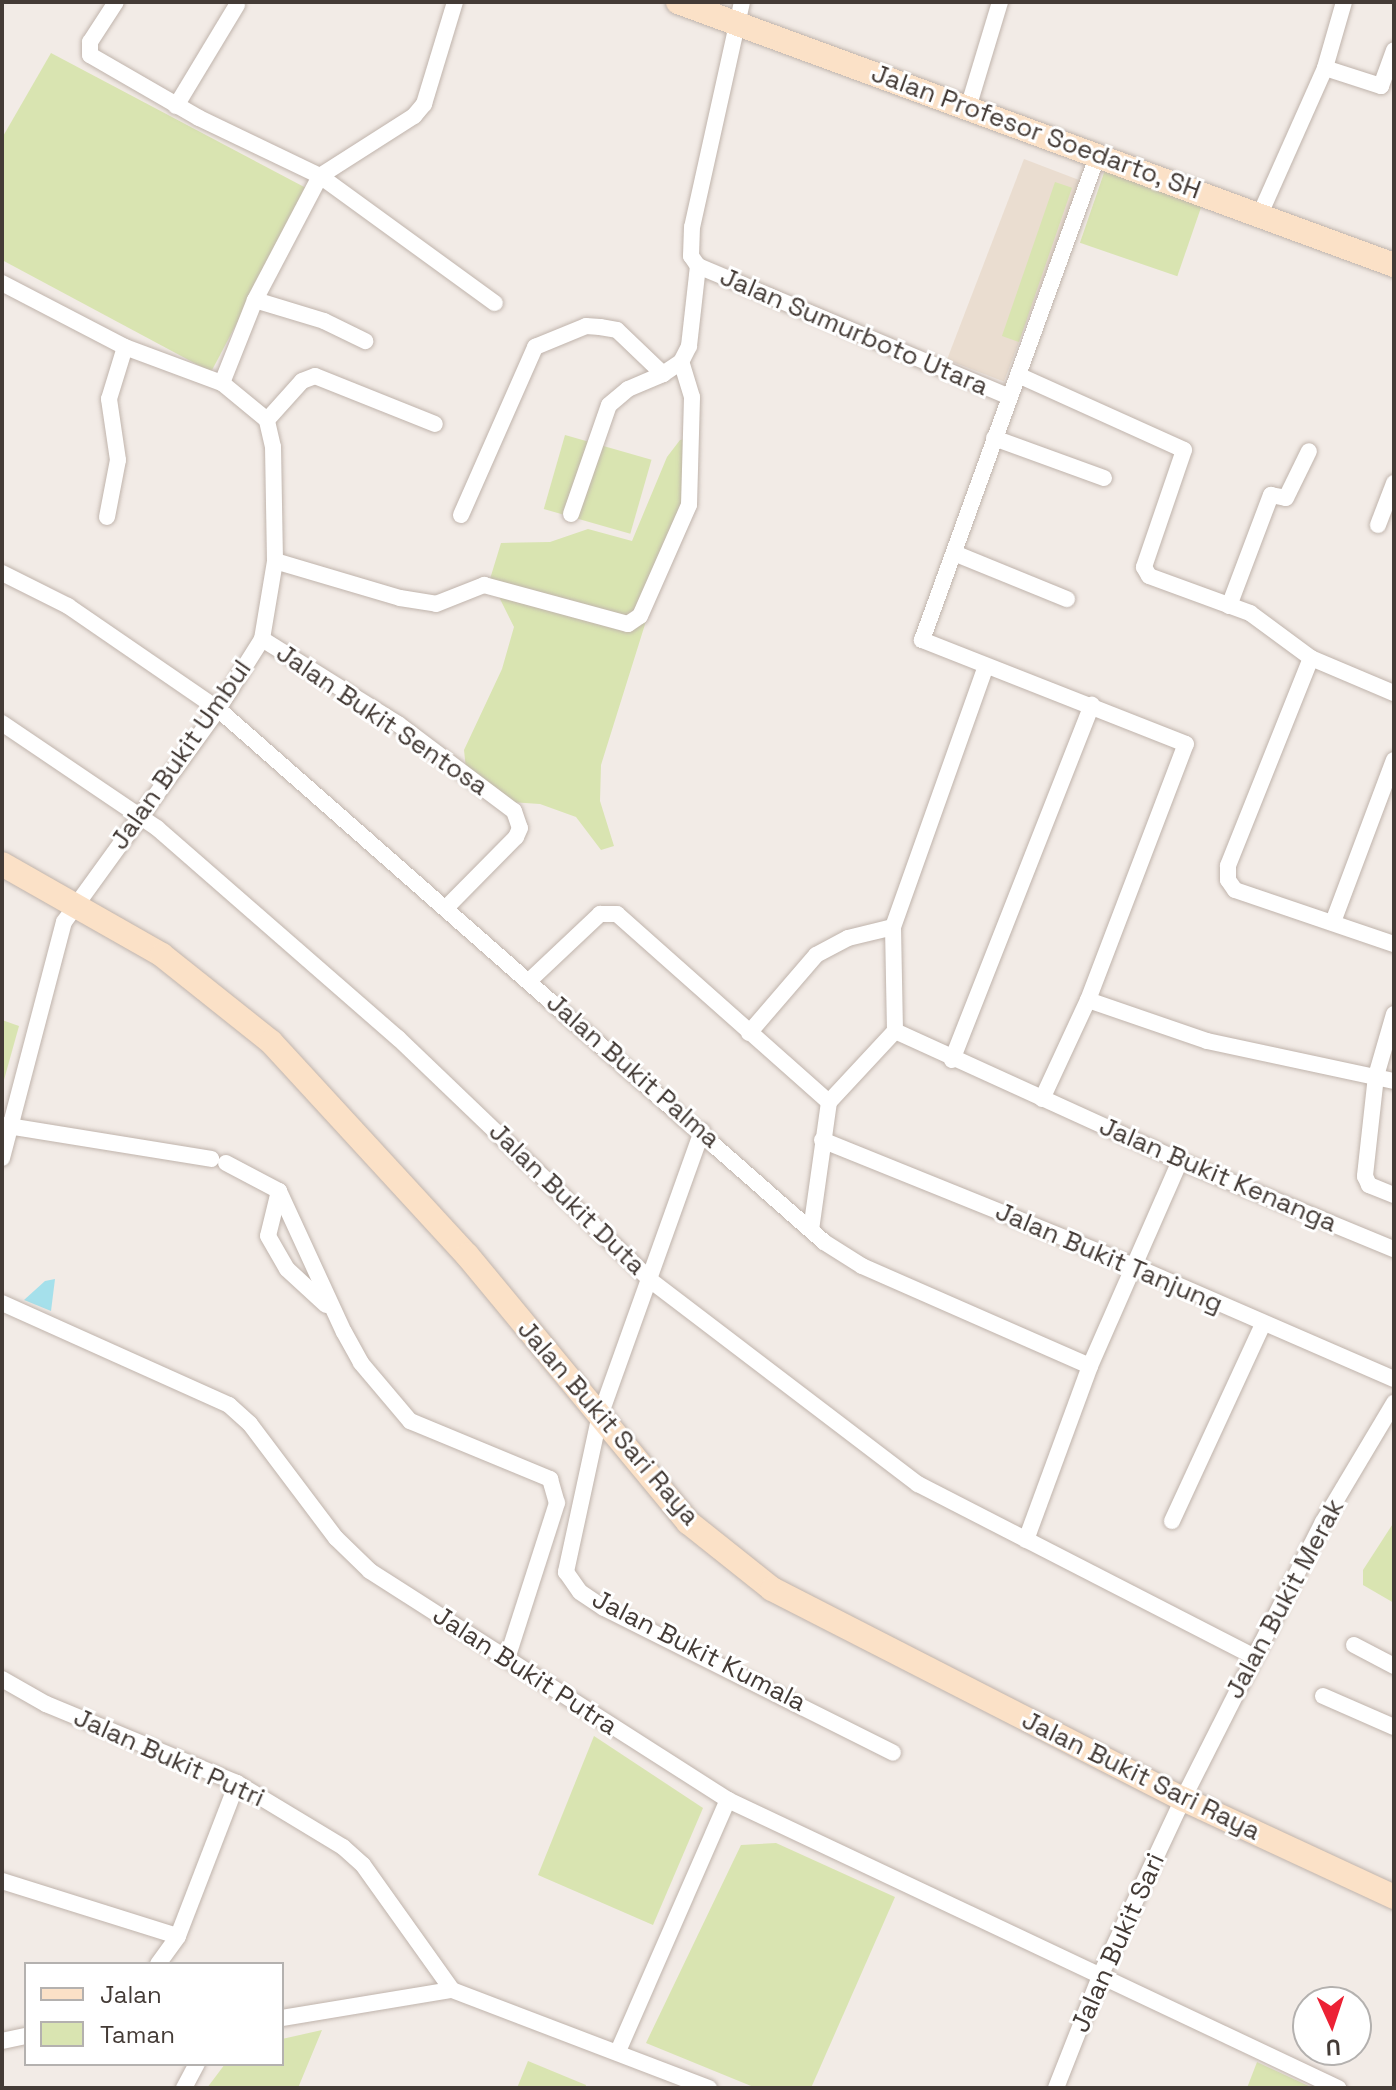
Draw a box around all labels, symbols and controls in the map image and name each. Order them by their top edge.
street label: Jalan Profesor Soedarto, SH [867,58,1205,206]
street label: Jalan Sumurboto Utara [715,261,993,403]
street label: Jalan Bukit Sentosa [270,638,494,802]
street label: Jalan Bukit Umbul [104,654,258,856]
street label: Jalan Bukit Palma [540,987,726,1155]
street label: Jalan Bukit Kenanga [1095,1111,1341,1239]
street label: Jalan Bukit Duta [482,1116,652,1282]
street label: Jalan Bukit Tanjung [990,1196,1228,1320]
street label: Jalan Bukit Sari Raya [510,1314,706,1532]
street label: Jalan Bukit Merak [1219,1494,1351,1704]
street label: Jalan Bukit Kumala [587,1584,811,1718]
street label: Jalan Bukit Putra [427,1600,623,1742]
street label: Jalan Bukit Putri [69,1702,269,1814]
street label: Jalan Bukit Sari Raya [1017,1705,1265,1847]
street label: Jalan Bukit Sari [1065,1849,1171,2037]
legend [24,1962,284,2066]
text: Jalan [100,1979,162,2010]
north arrow [1292,1986,1372,2066]
text: Taman [100,2019,175,2050]
text: U [1325,2034,1341,2062]

